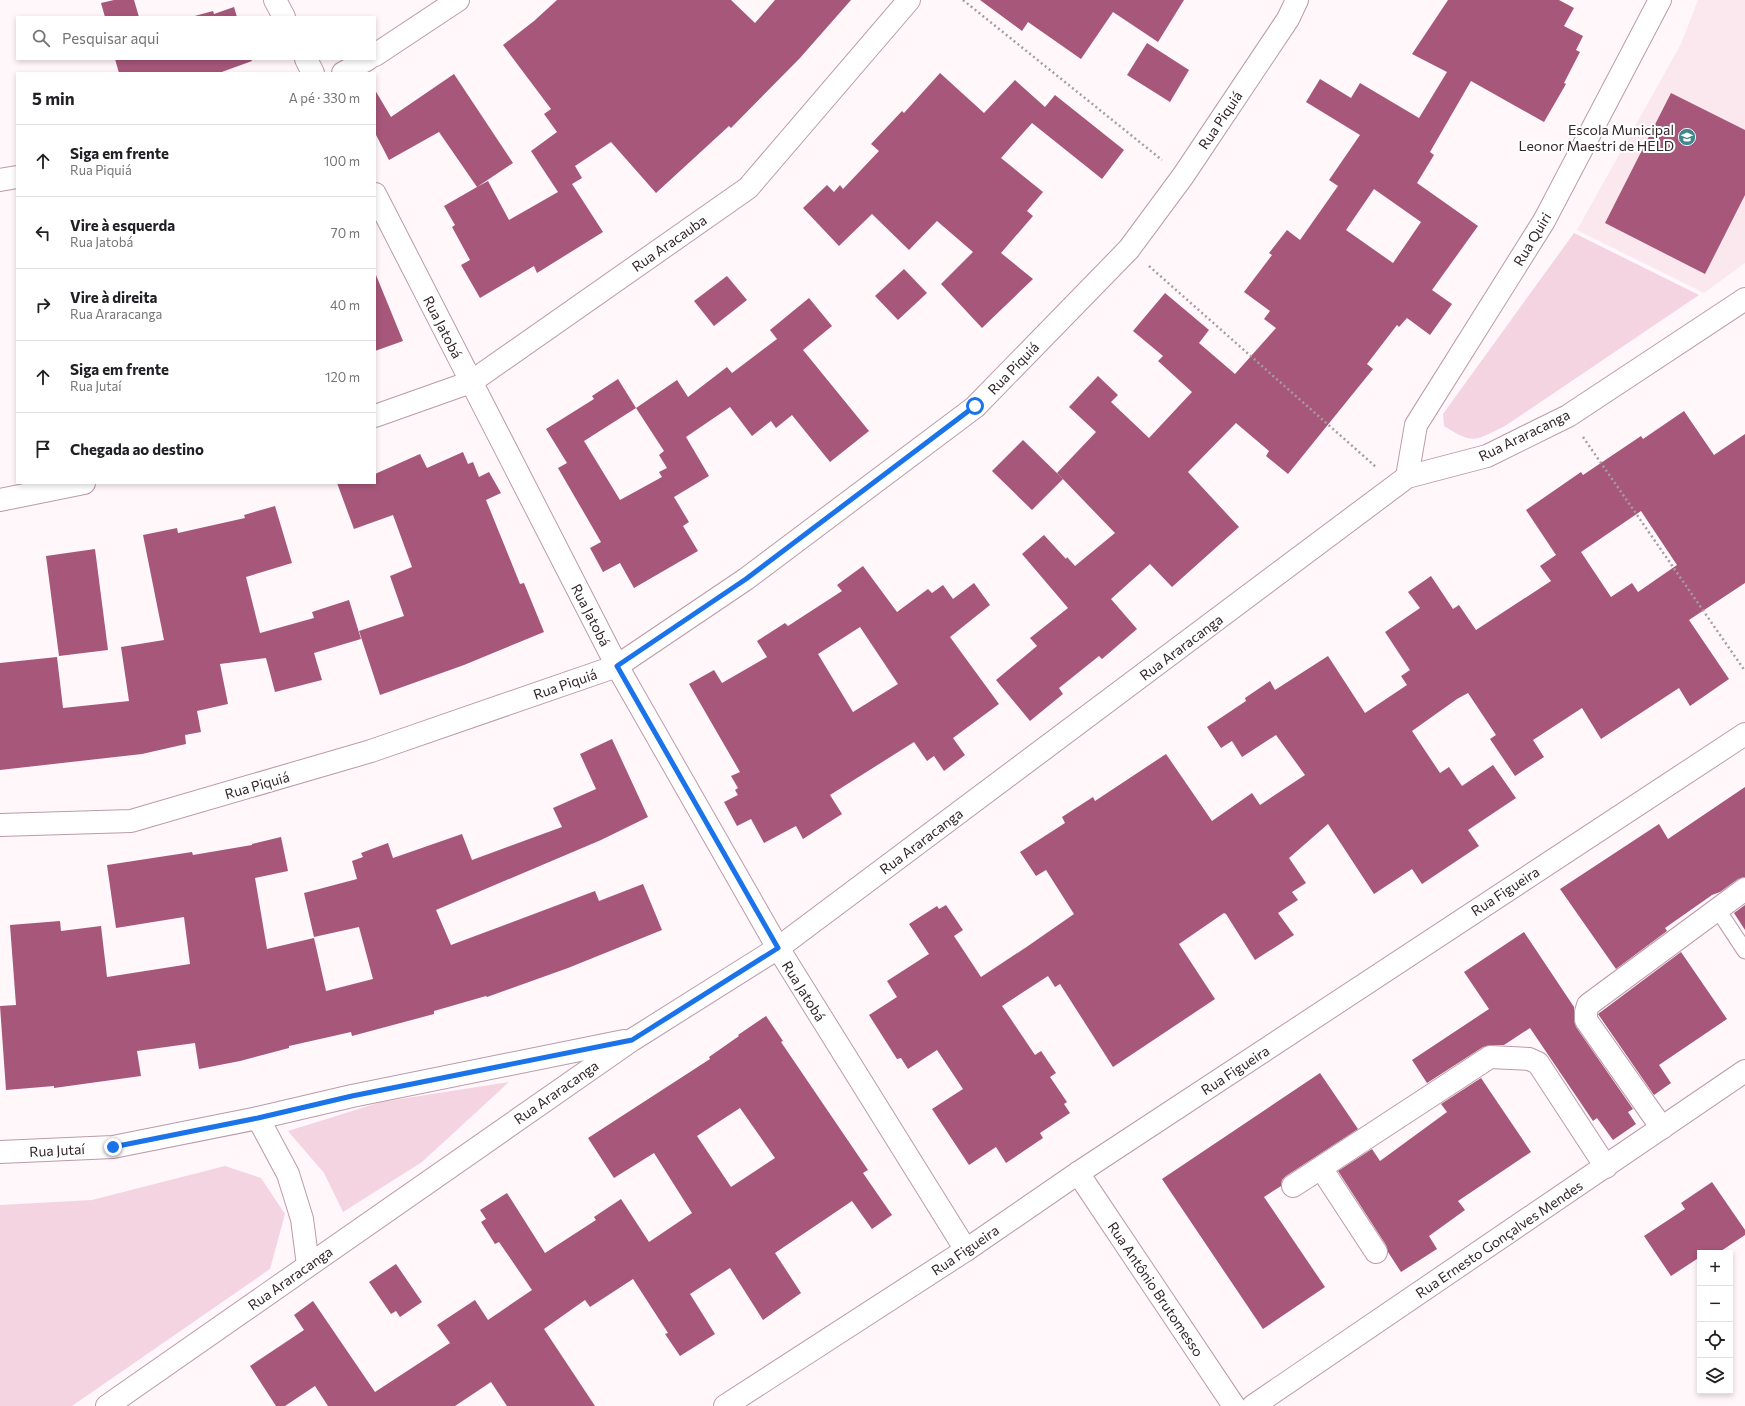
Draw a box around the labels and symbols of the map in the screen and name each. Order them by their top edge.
street label: Rua Piquiá [1194,88,1246,152]
place label: Escola Municipal Leonor Maestri de HELD [1518,121,1674,154]
school or university icon: Escola Municipal Leonor Maestri de HELD [1677,127,1697,147]
street label: Rua Quiri [1509,209,1555,269]
street label: Rua Aracauba [628,211,710,275]
street label: Rua Jatobá [420,293,466,361]
street label: Rua Piquiá [984,338,1042,398]
route start [966,397,984,415]
street label: Rua Araracanga [1476,406,1572,464]
street label: Rua Jatobá [568,581,614,649]
street label: Rua Araracanga [1136,610,1226,684]
street label: Rua Piquiá [531,665,599,703]
street label: Rua Piquiá [223,768,291,802]
street label: Rua Araracanga [876,804,966,878]
street label: Rua Figueira [1468,863,1542,919]
street label: Rua Jatobá [779,958,829,1024]
street label: Rua Figueira [1198,1042,1272,1098]
street label: Rua Araracanga [510,1057,602,1127]
route end [104,1138,122,1156]
street label: Rua Jutaí [29,1140,86,1160]
street label: Rua Ernesto Gonçalves Mendes [1412,1177,1586,1301]
street label: Rua Antônio Brutomesso [1105,1218,1207,1360]
street label: Rua Figueira [928,1221,1002,1279]
street label: Rua Araracanga [244,1243,336,1313]

